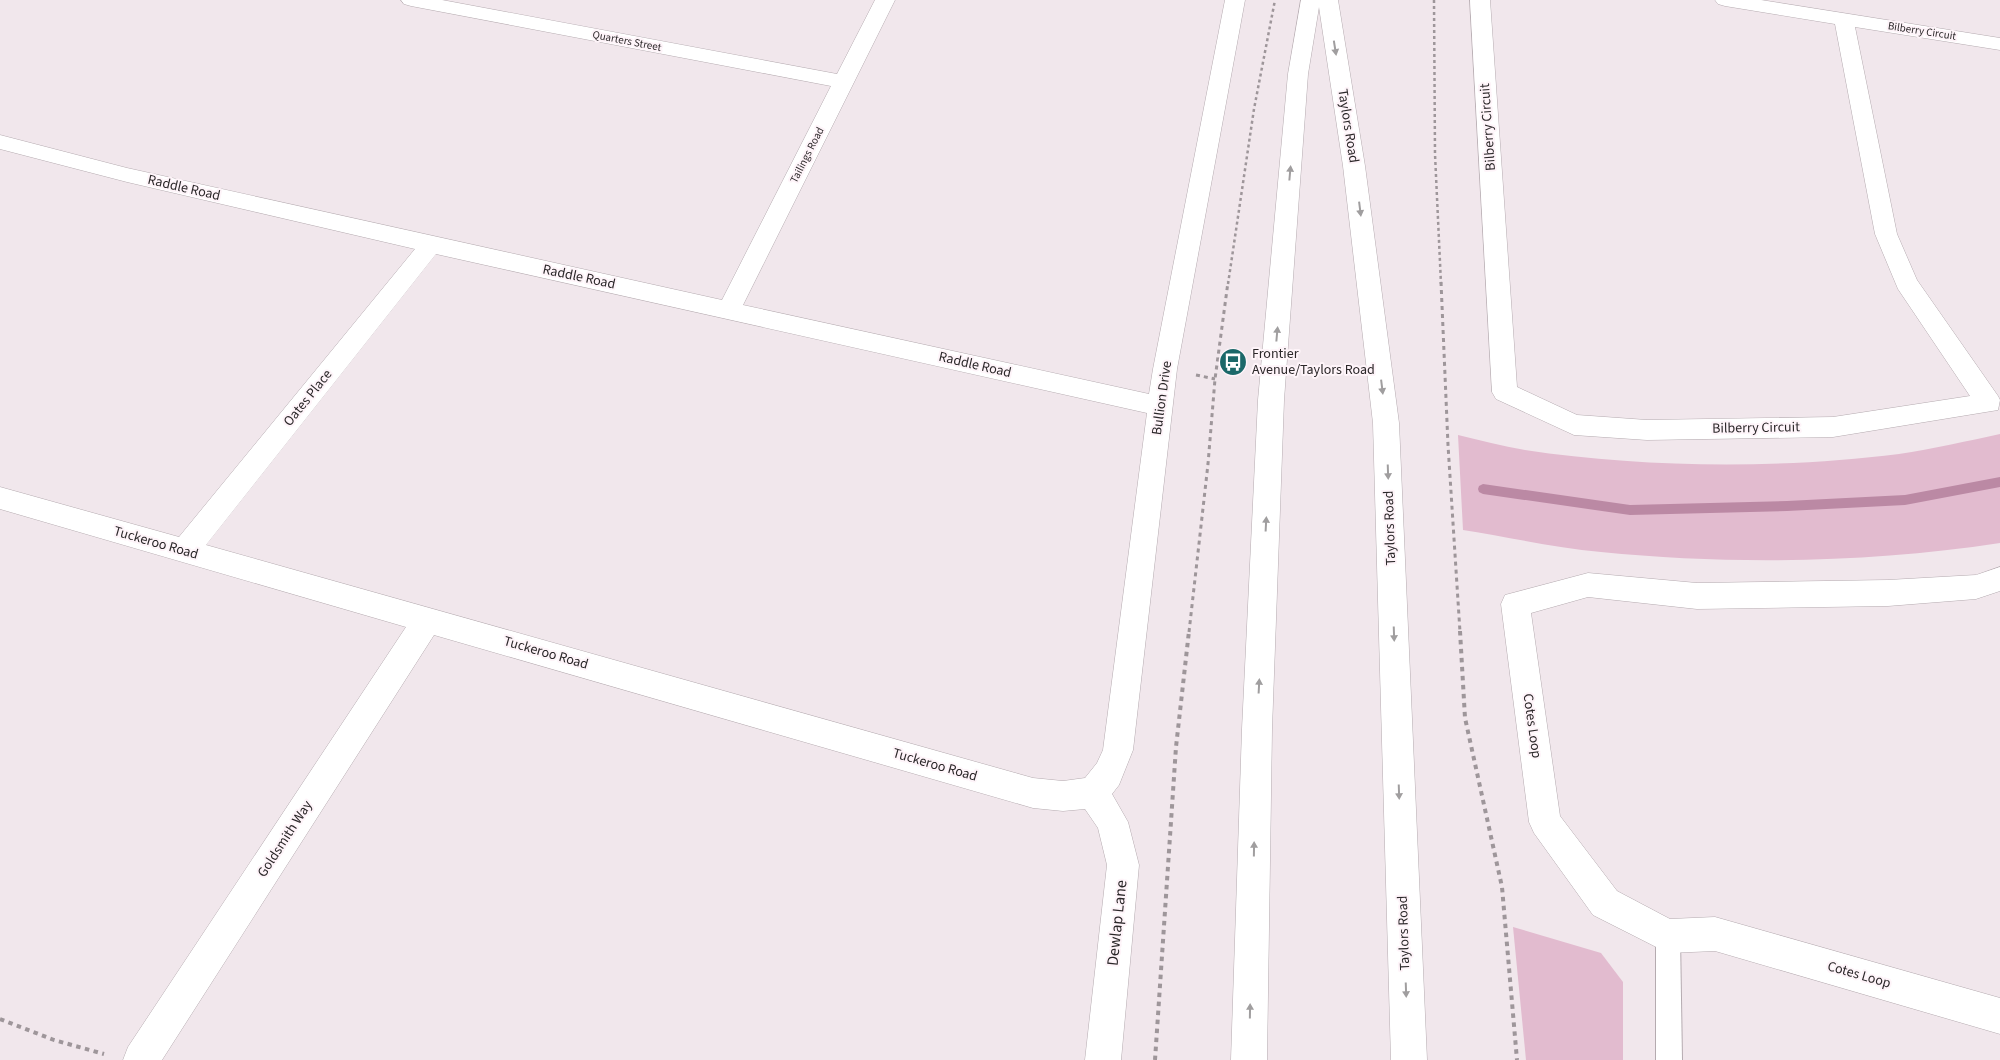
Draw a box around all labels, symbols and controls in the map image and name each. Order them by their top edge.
street label: Bilberry Circuit [1887,18,1957,44]
street label: Quarters Street [591,27,663,55]
one-way arrow [1332,40,1340,56]
street label: Bilberry Circuit [1475,82,1501,171]
street label: Taylors Road [1332,88,1364,164]
street label: Tailings Road [787,124,827,186]
one-way arrow [1286,164,1294,180]
street label: Raddle Road [146,170,222,206]
one-way arrow [1356,201,1364,217]
street label: Raddle Road [541,260,617,294]
one-way arrow [1273,326,1281,342]
place label: Frontier Avenue/Taylors Road [1252,344,1375,380]
street label: Raddle Road [937,347,1013,383]
bus stop icon: Frontier Avenue/Taylors Road [1218,347,1248,377]
street label: Bullion Drive [1147,360,1177,436]
street label: Oates Place [279,365,337,431]
one-way arrow [1378,380,1386,396]
street label: Bilberry Circuit [1712,417,1800,439]
one-way arrow [1384,464,1392,480]
street label: Taylors Road [1379,490,1401,566]
one-way arrow [1263,516,1271,532]
street label: Tuckeroo Road [111,521,201,565]
one-way arrow [1390,627,1398,643]
street label: Tuckeroo Road [501,631,591,675]
one-way arrow [1256,678,1264,694]
street label: Cotes Loop [1518,692,1546,760]
street label: Tuckeroo Road [890,743,980,787]
one-way arrow [1396,785,1404,801]
street label: Goldsmith Way [253,796,318,881]
one-way arrow [1250,841,1258,857]
street label: Dewlap Lane [1102,879,1132,967]
street label: Taylors Road [1393,895,1415,971]
street label: Cotes Loop [1825,956,1893,994]
one-way arrow [1402,982,1410,998]
one-way arrow [1246,1003,1254,1019]

